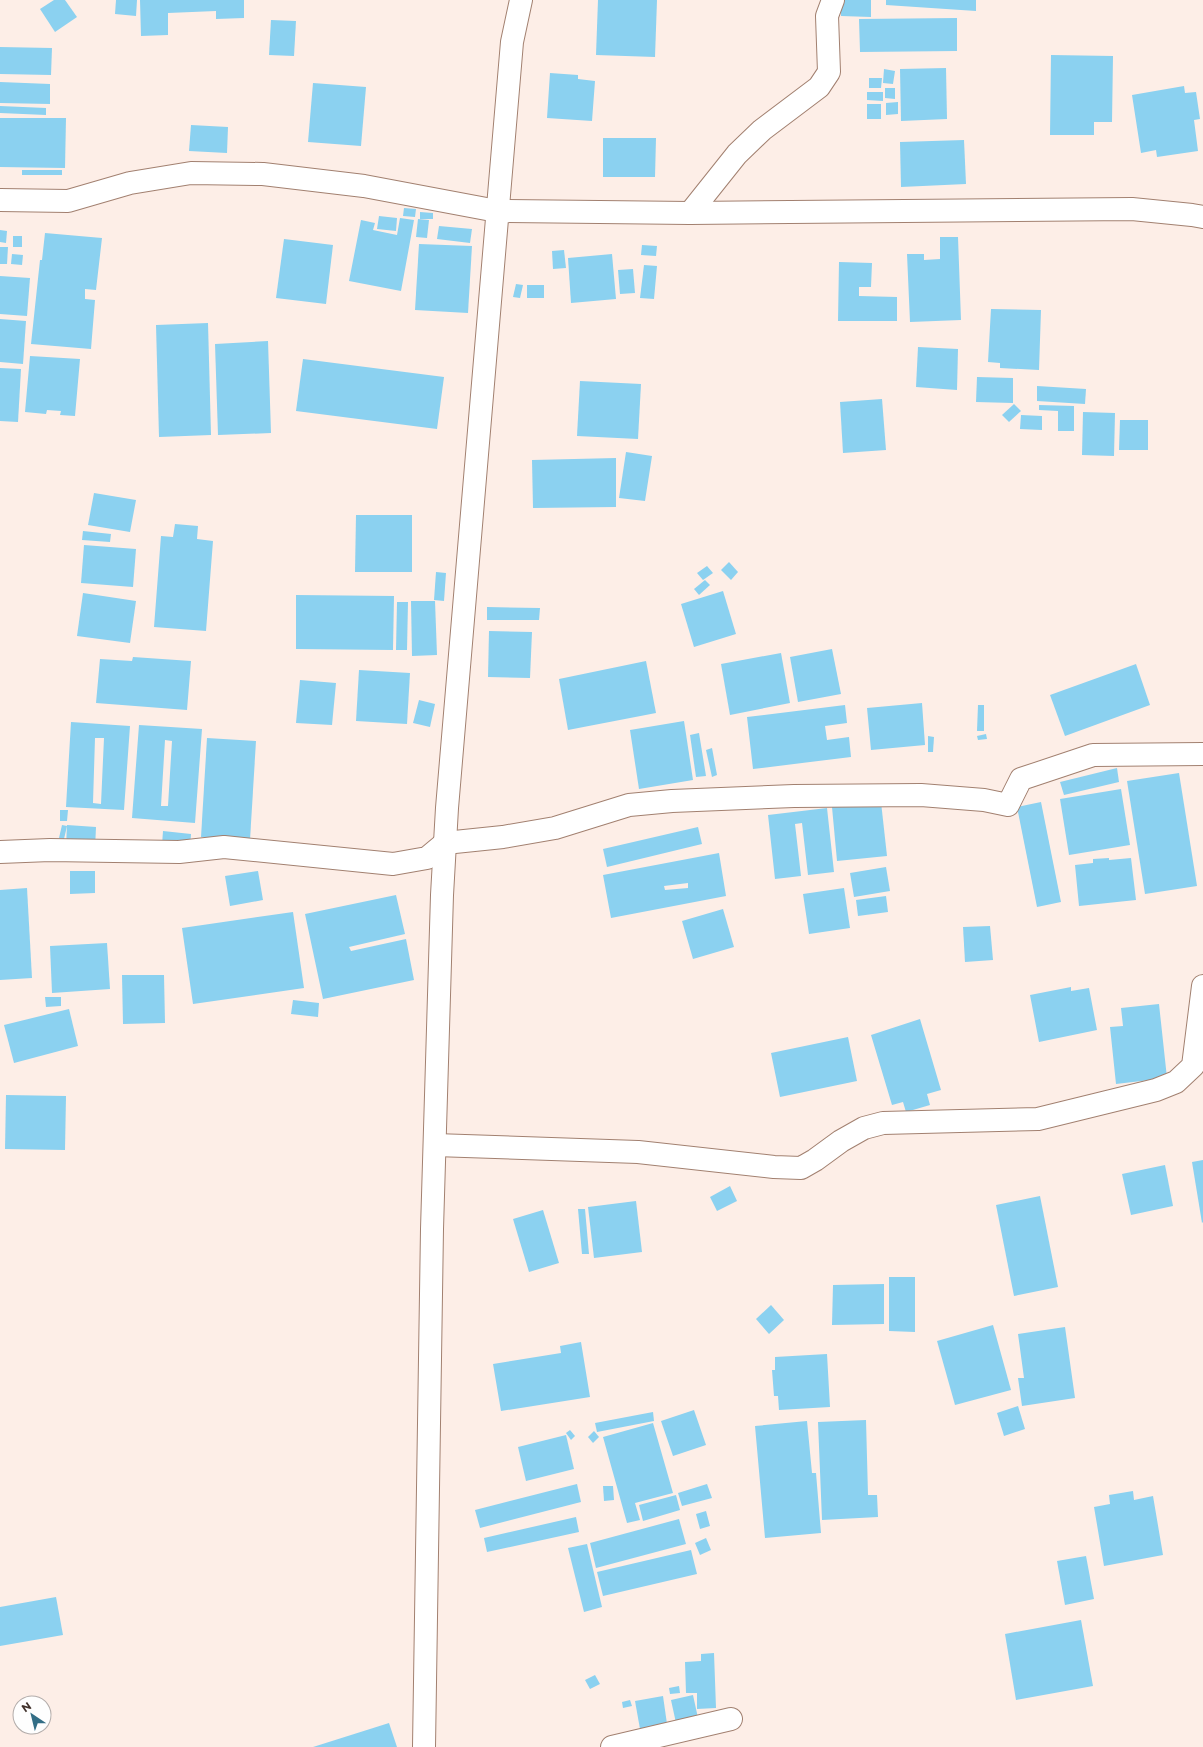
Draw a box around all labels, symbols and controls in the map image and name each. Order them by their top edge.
north arrow [12,1695,52,1735]
text: N [19,1699,34,1715]

